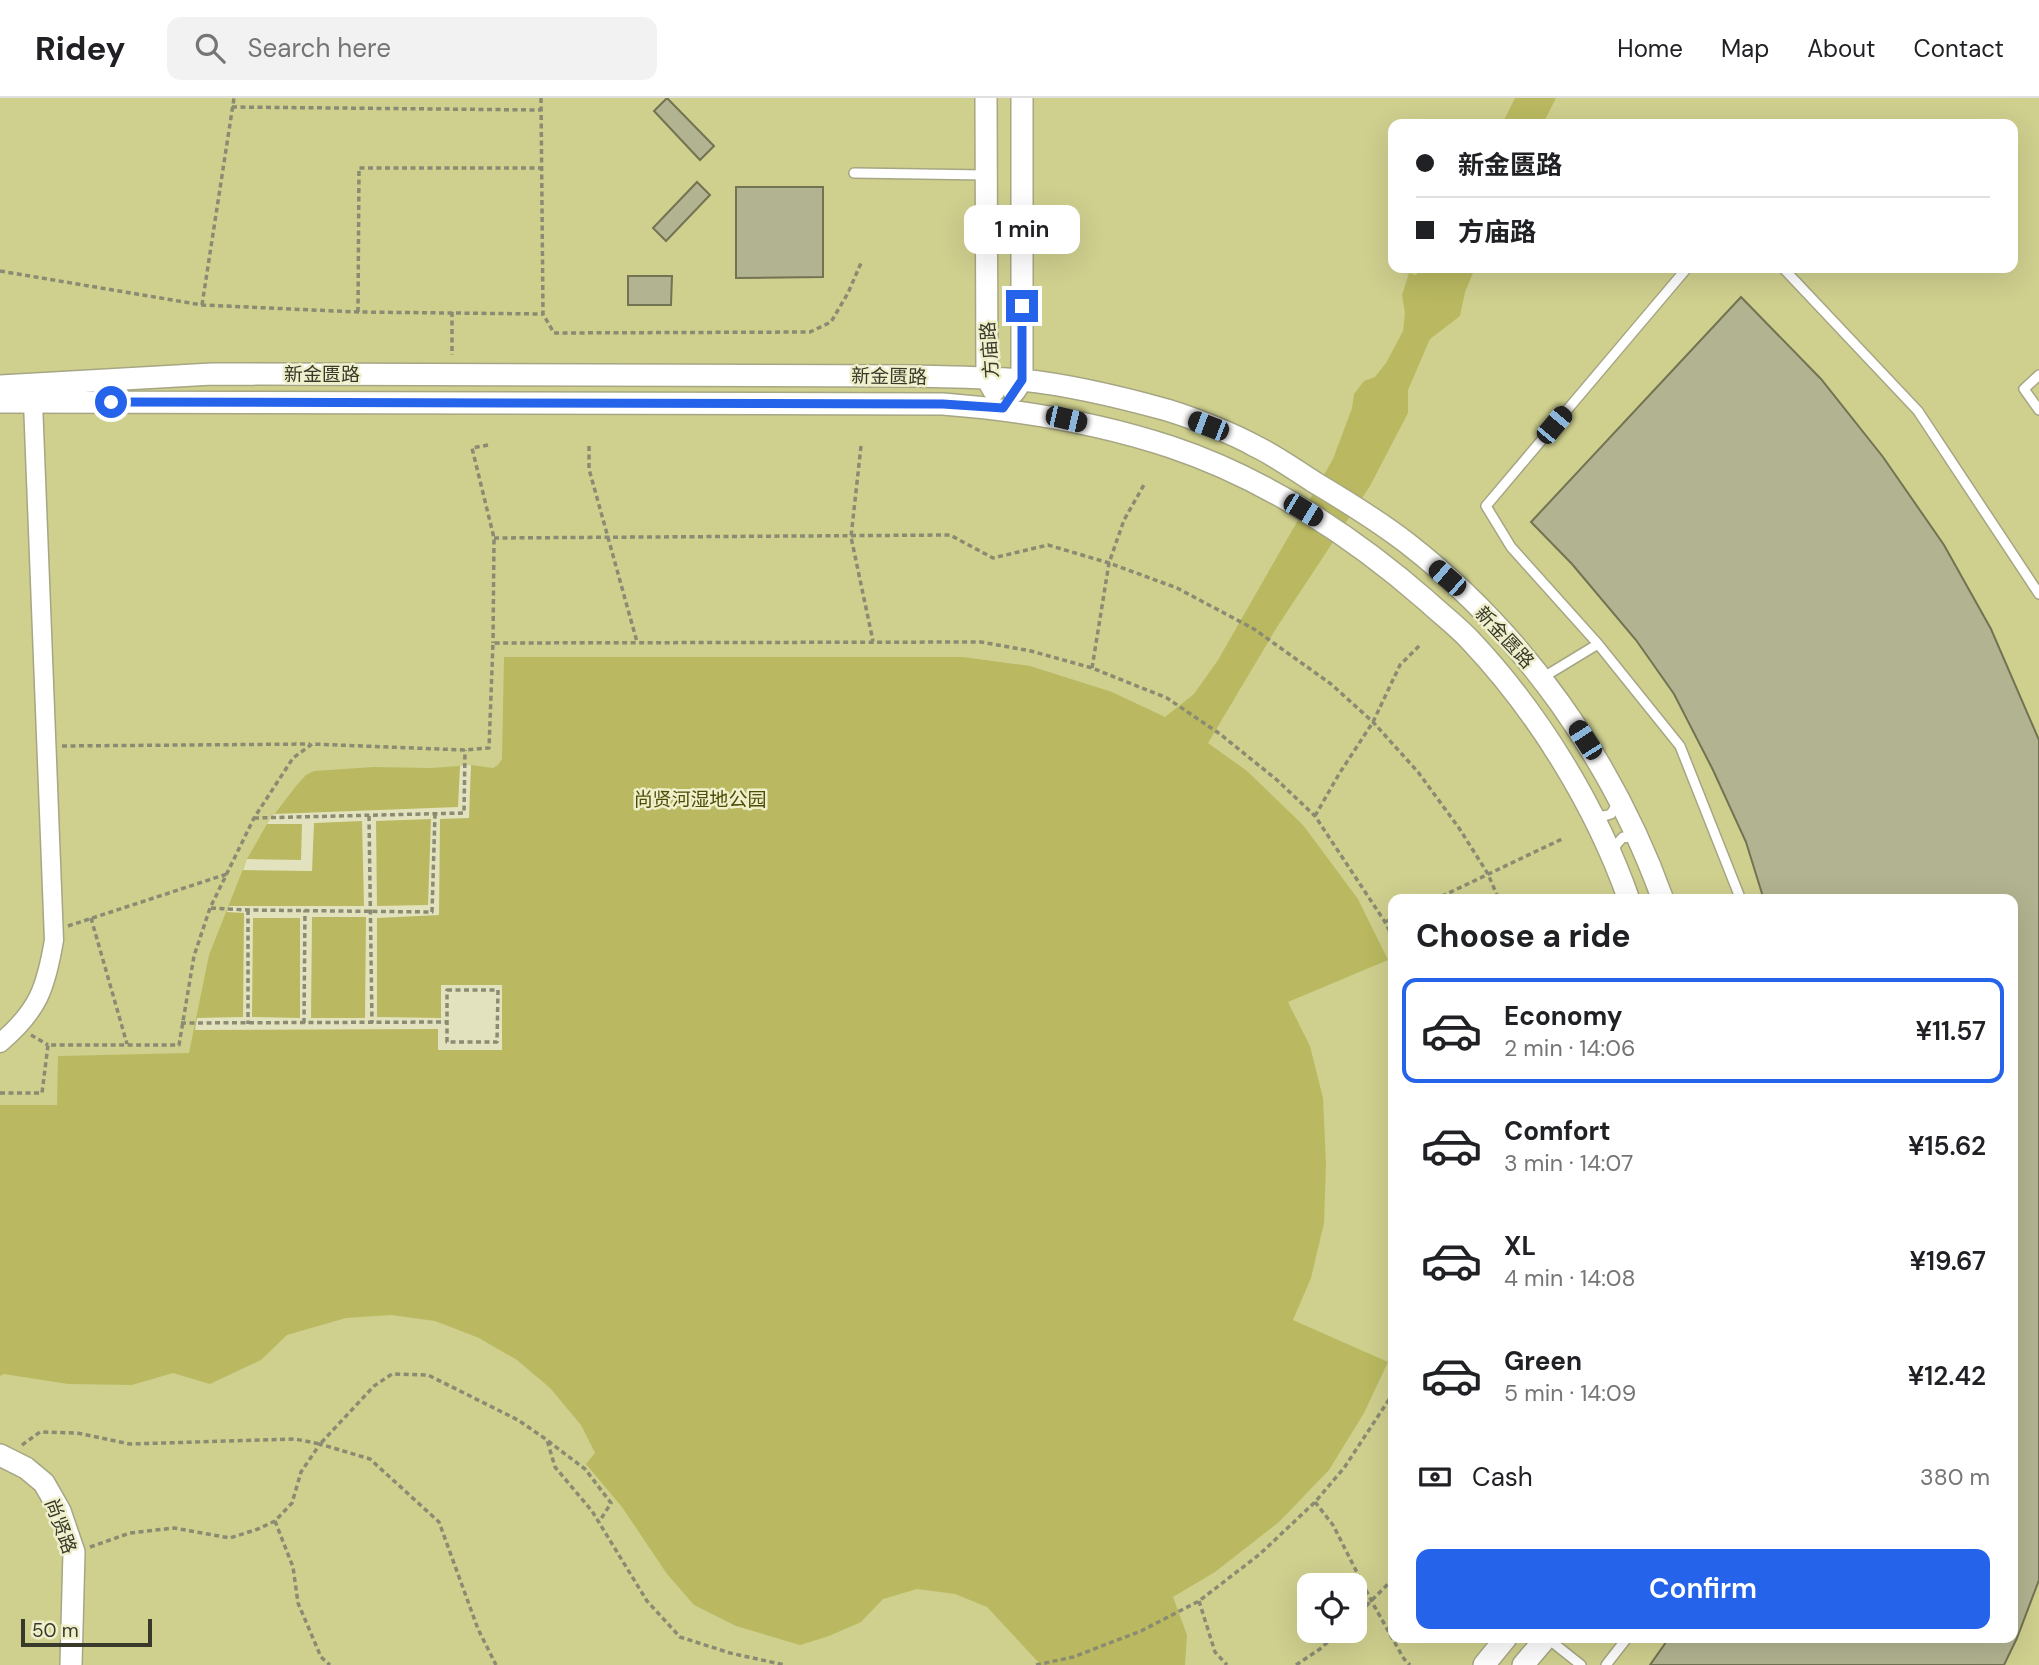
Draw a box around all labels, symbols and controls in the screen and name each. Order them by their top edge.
search box [167,17,657,80]
text: Ridey [35,27,125,70]
icon: search [191,29,229,67]
text: Search here [247,31,391,65]
text: Home [1617,33,1683,64]
text: Map [1721,33,1769,64]
text: About [1807,33,1876,64]
text: Contact [1914,33,2004,64]
text: 新金匮路 [1458,148,1562,182]
callout: 1 min [964,204,1080,254]
text: 1 min [995,214,1049,244]
text: 方庙路 [1458,215,1536,249]
route end [1006,290,1038,322]
street label: 方庙路 [975,321,1004,379]
street label: 新金匮路 [284,362,360,387]
street label: 新金匮路 [851,363,927,390]
route start [95,386,127,418]
car [1533,402,1576,448]
car [1044,404,1089,434]
car [1185,409,1232,443]
car [1280,490,1327,530]
car [1425,556,1470,600]
street label: 新金匮路 [1470,601,1540,674]
car [1565,717,1606,763]
park label: 尚贤河湿地公园 [633,787,767,812]
text: Choose a ride [1416,915,1631,957]
icon: car [1420,999,1483,1062]
text: Economy [1504,999,1622,1033]
text: ¥11.57 [1915,1014,1986,1048]
text: 2 min · 14:06 [1504,1033,1635,1063]
icon: car [1420,1114,1483,1177]
text: Comfort [1504,1114,1610,1148]
text: ¥15.62 [1908,1129,1986,1163]
text: 3 min · 14:07 [1504,1148,1633,1178]
icon: car [1420,1229,1483,1292]
text: XL [1504,1229,1536,1263]
text: ¥19.67 [1909,1244,1986,1278]
text: 4 min · 14:08 [1504,1263,1636,1293]
icon: car [1420,1344,1483,1407]
text: Green [1504,1344,1582,1378]
text: ¥12.42 [1908,1359,1986,1393]
text: 5 min · 14:09 [1504,1378,1636,1408]
icon: cash [1416,1458,1454,1496]
text: Cash [1472,1460,1533,1494]
text: 380 m [1920,1462,1990,1492]
street label: 尚贤路 [39,1495,82,1557]
button: Confirm [1416,1549,1990,1629]
map controls [1297,1573,1367,1643]
button: locate [1297,1573,1367,1643]
scale bar [21,1616,152,1648]
text: 50 m [32,1618,79,1643]

